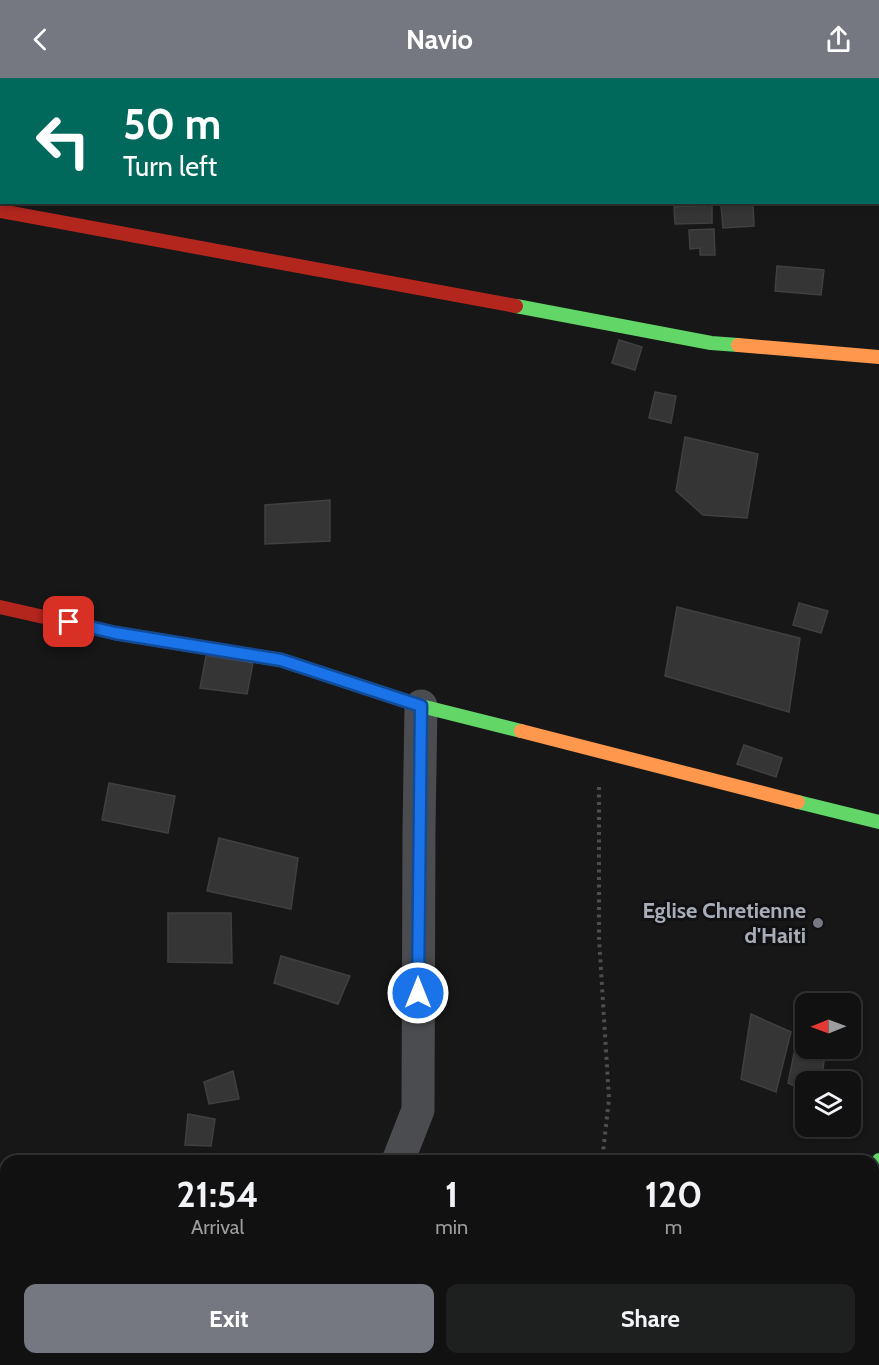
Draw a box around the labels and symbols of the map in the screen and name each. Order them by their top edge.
pin [43,596,94,647]
place label: Eglise Chretienne d'Haiti [642,897,806,949]
marker: Eglise Chretienne d'Haiti [811,916,825,930]
position arrow [386,961,450,1025]
north arrow [795,993,861,1059]

